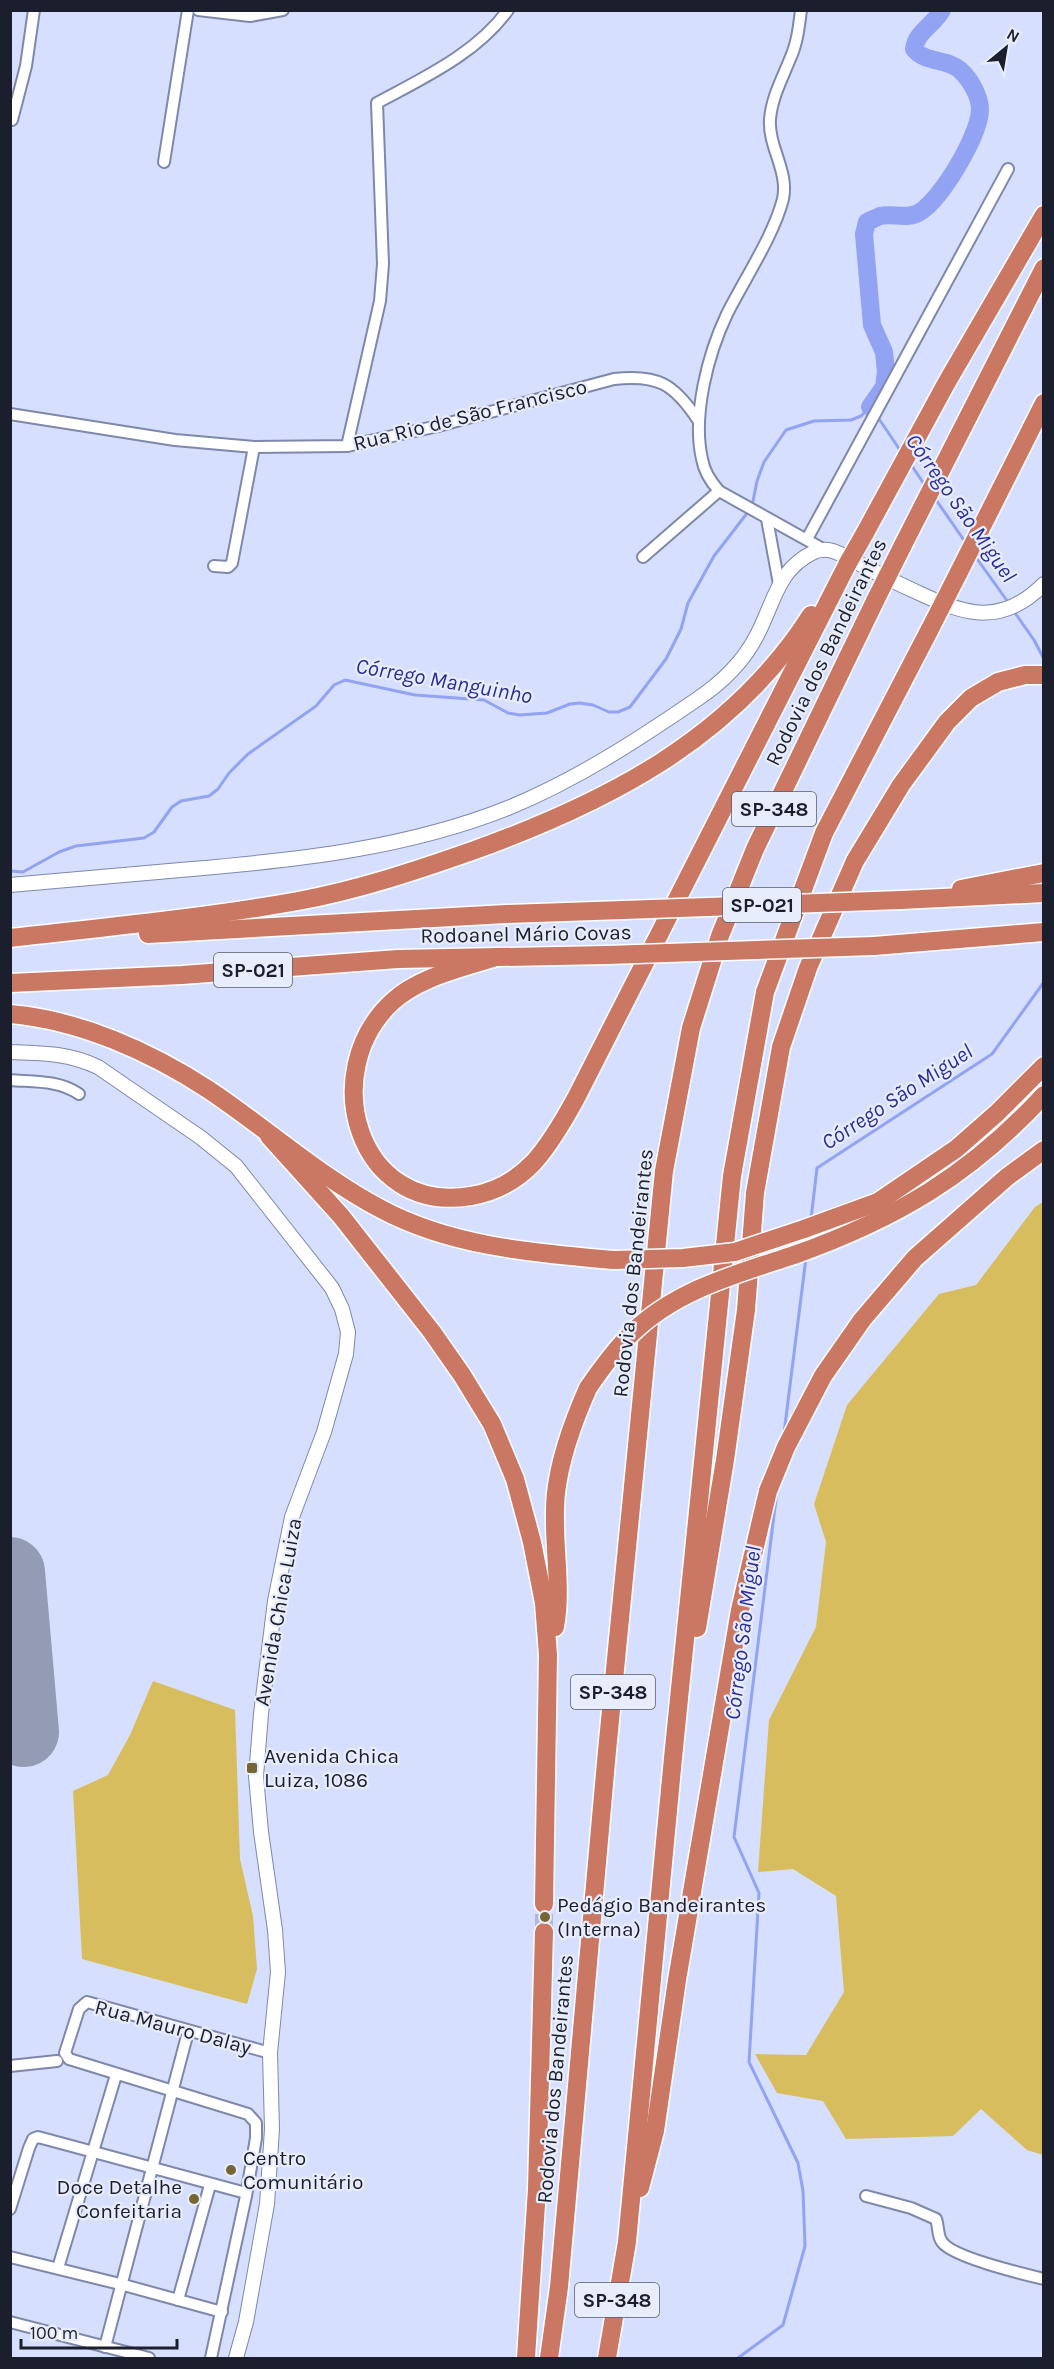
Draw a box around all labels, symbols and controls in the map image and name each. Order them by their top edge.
north arrow [976,18,1036,78]
text: N [1004,24,1023,47]
street label: Rua Rio de São Francisco [351,374,589,456]
water label: Córrego São Miguel [900,429,1022,587]
street label: Rodovia dos Bandeirantes [760,534,892,770]
water label: Córrego Manguinho [354,653,534,709]
road number: SP-348 [732,792,816,826]
road number: SP-021 [723,888,801,922]
street label: Rodoanel Mário Covas [420,920,632,948]
road number: SP-021 [214,953,292,987]
water label: Córrego São Miguel [817,1038,977,1156]
street label: Rodovia dos Bandeirantes [608,1147,658,1399]
street label: Avenida Chica Luiza [250,1516,306,1708]
water label: Córrego São Miguel [719,1545,767,1721]
road number: SP-348 [571,1675,655,1709]
place label: Avenida Chica Luiza, 1086 [264,1744,399,1792]
marker: Avenida Chica Luiza, 1086 [245,1761,259,1775]
place label: Pedágio Bandeirantes (Interna) [557,1893,766,1941]
marker: Pedágio Bandeirantes (Interna) [538,1910,552,1924]
street label: Rodovia dos Bandeirantes [532,1953,578,2205]
street label: Rua Mauro Dalay [92,1995,254,2059]
place label: Centro Comunitário [243,2146,363,2194]
marker: Centro Comunitário [224,2163,238,2177]
place label: Doce Detalhe Confeitaria [57,2175,182,2223]
marker: Doce Detalhe Confeitaria [187,2192,201,2206]
road number: SP-348 [575,2283,659,2317]
scale bar [21,2312,177,2350]
text: 100 m [30,2322,78,2344]

